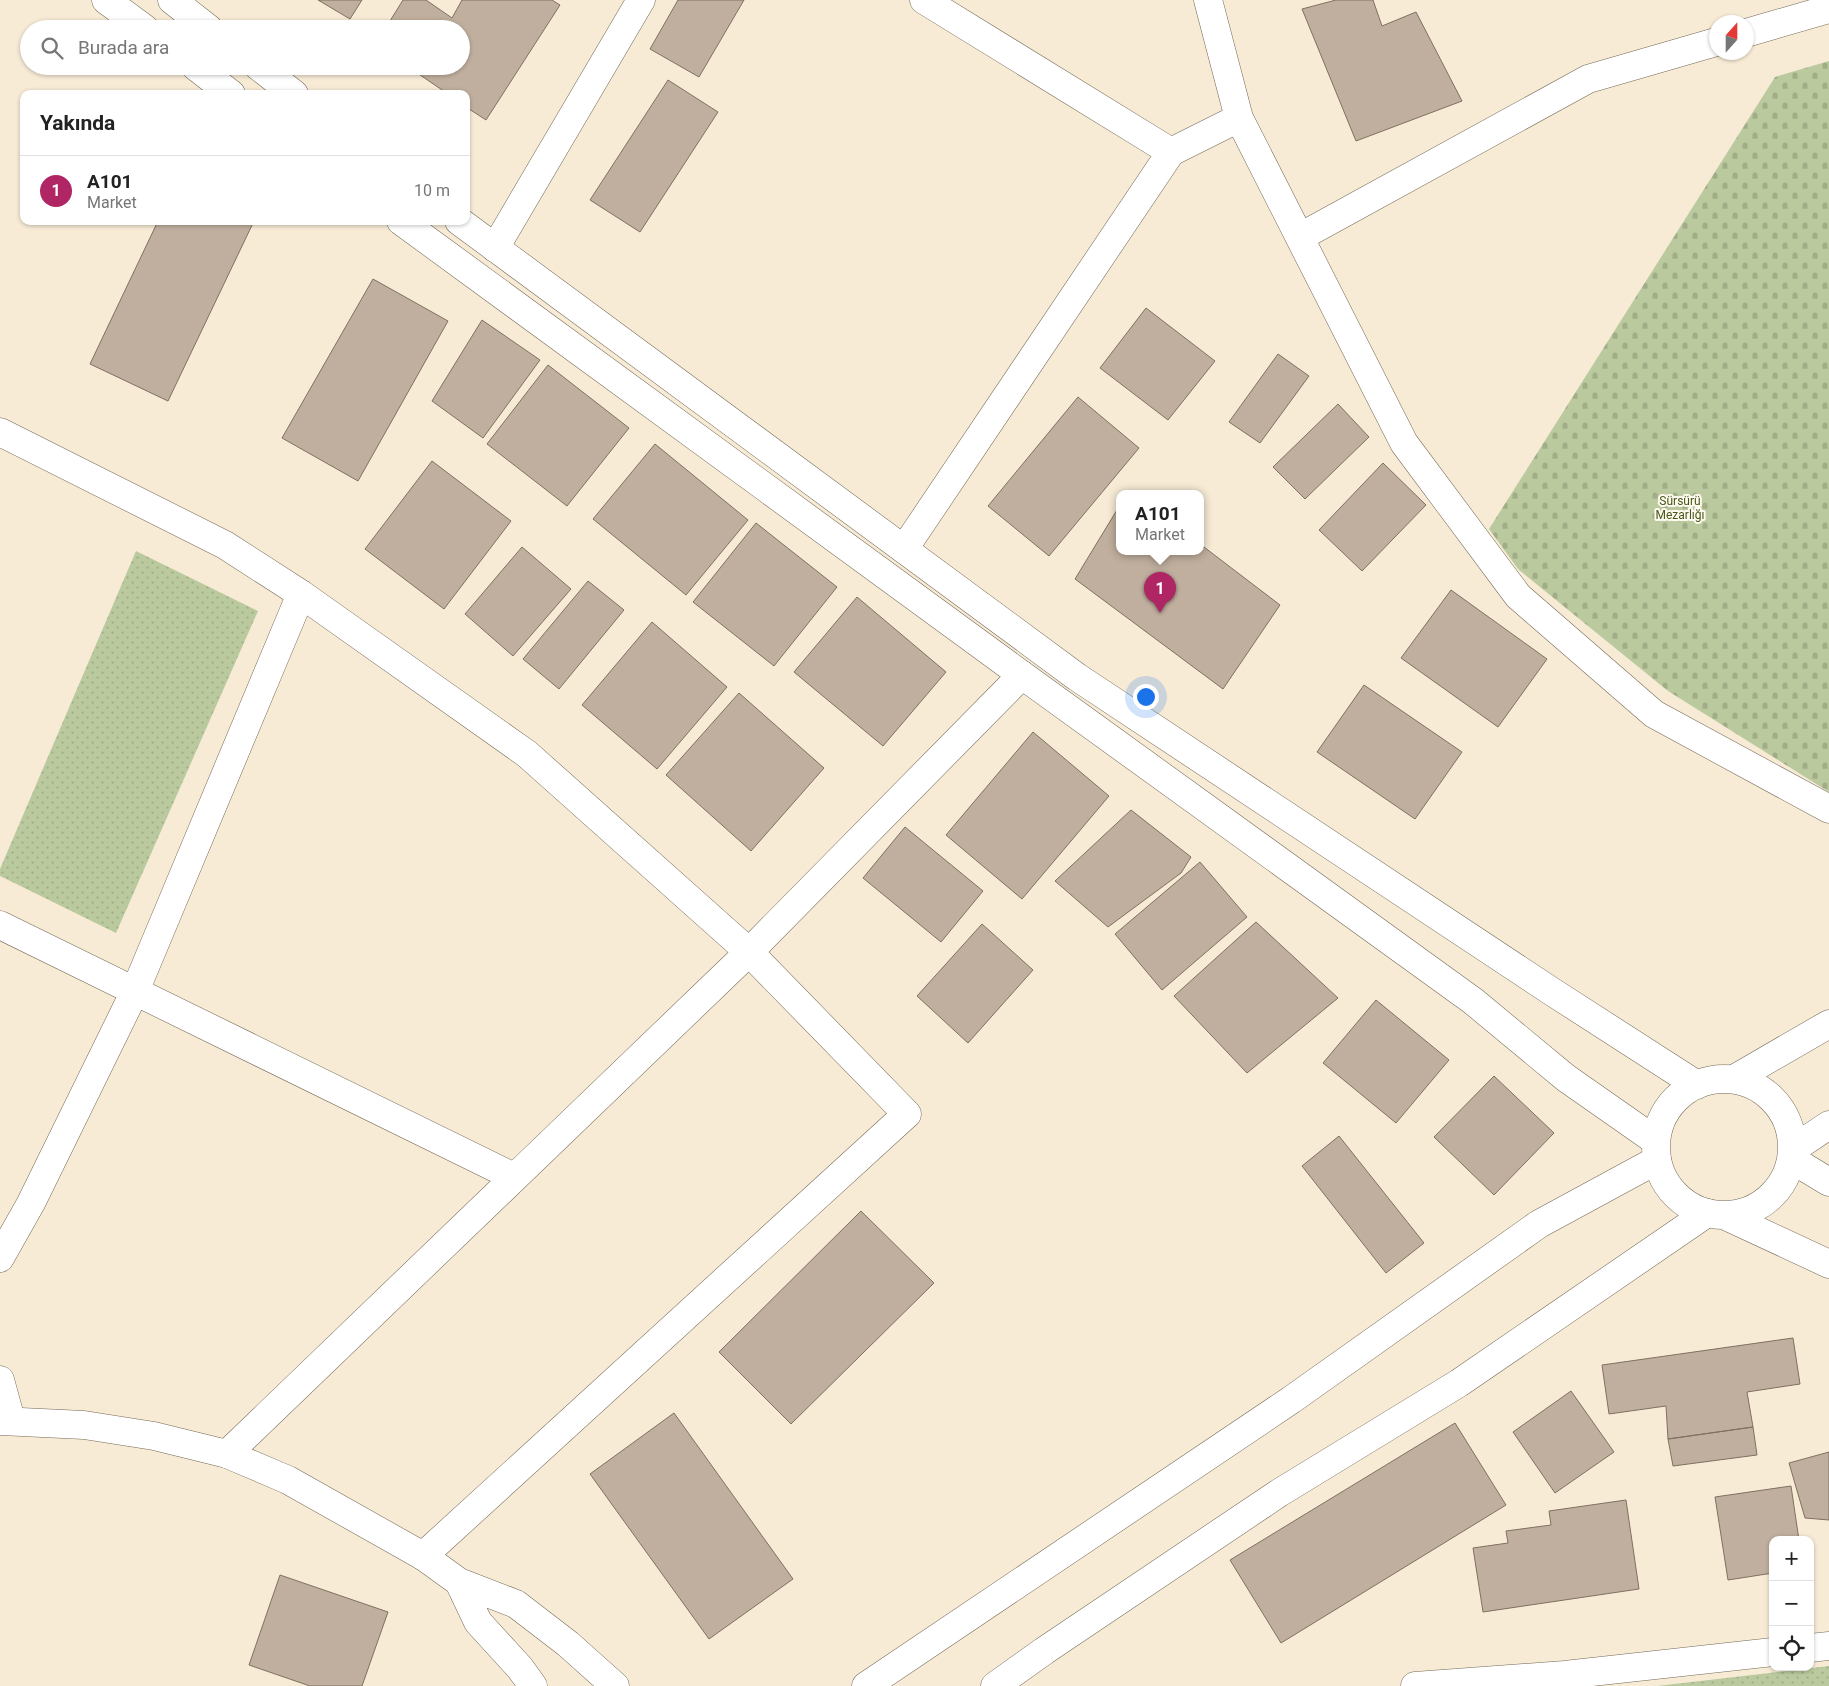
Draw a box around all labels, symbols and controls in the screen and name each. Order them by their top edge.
north arrow [1709,15,1754,60]
search box [20,20,470,75]
icon: search [38,34,66,62]
text: Burada ara [78,36,169,59]
text: Yakında [40,111,115,135]
text: A101 [87,170,132,193]
text: 1 [51,181,61,200]
text: 10 m [414,181,450,200]
text: Market [87,193,137,212]
popup [1116,490,1204,555]
park label: Sürsürü Mezarlığı [1656,494,1704,522]
text: A101 [1135,502,1181,525]
text: Market [1135,525,1185,544]
pin: 1 [1144,572,1176,613]
your location [1133,684,1159,710]
map controls [1769,1536,1814,1671]
button: + [1769,1536,1814,1581]
button: − [1769,1581,1814,1626]
button: locate [1769,1626,1814,1671]

